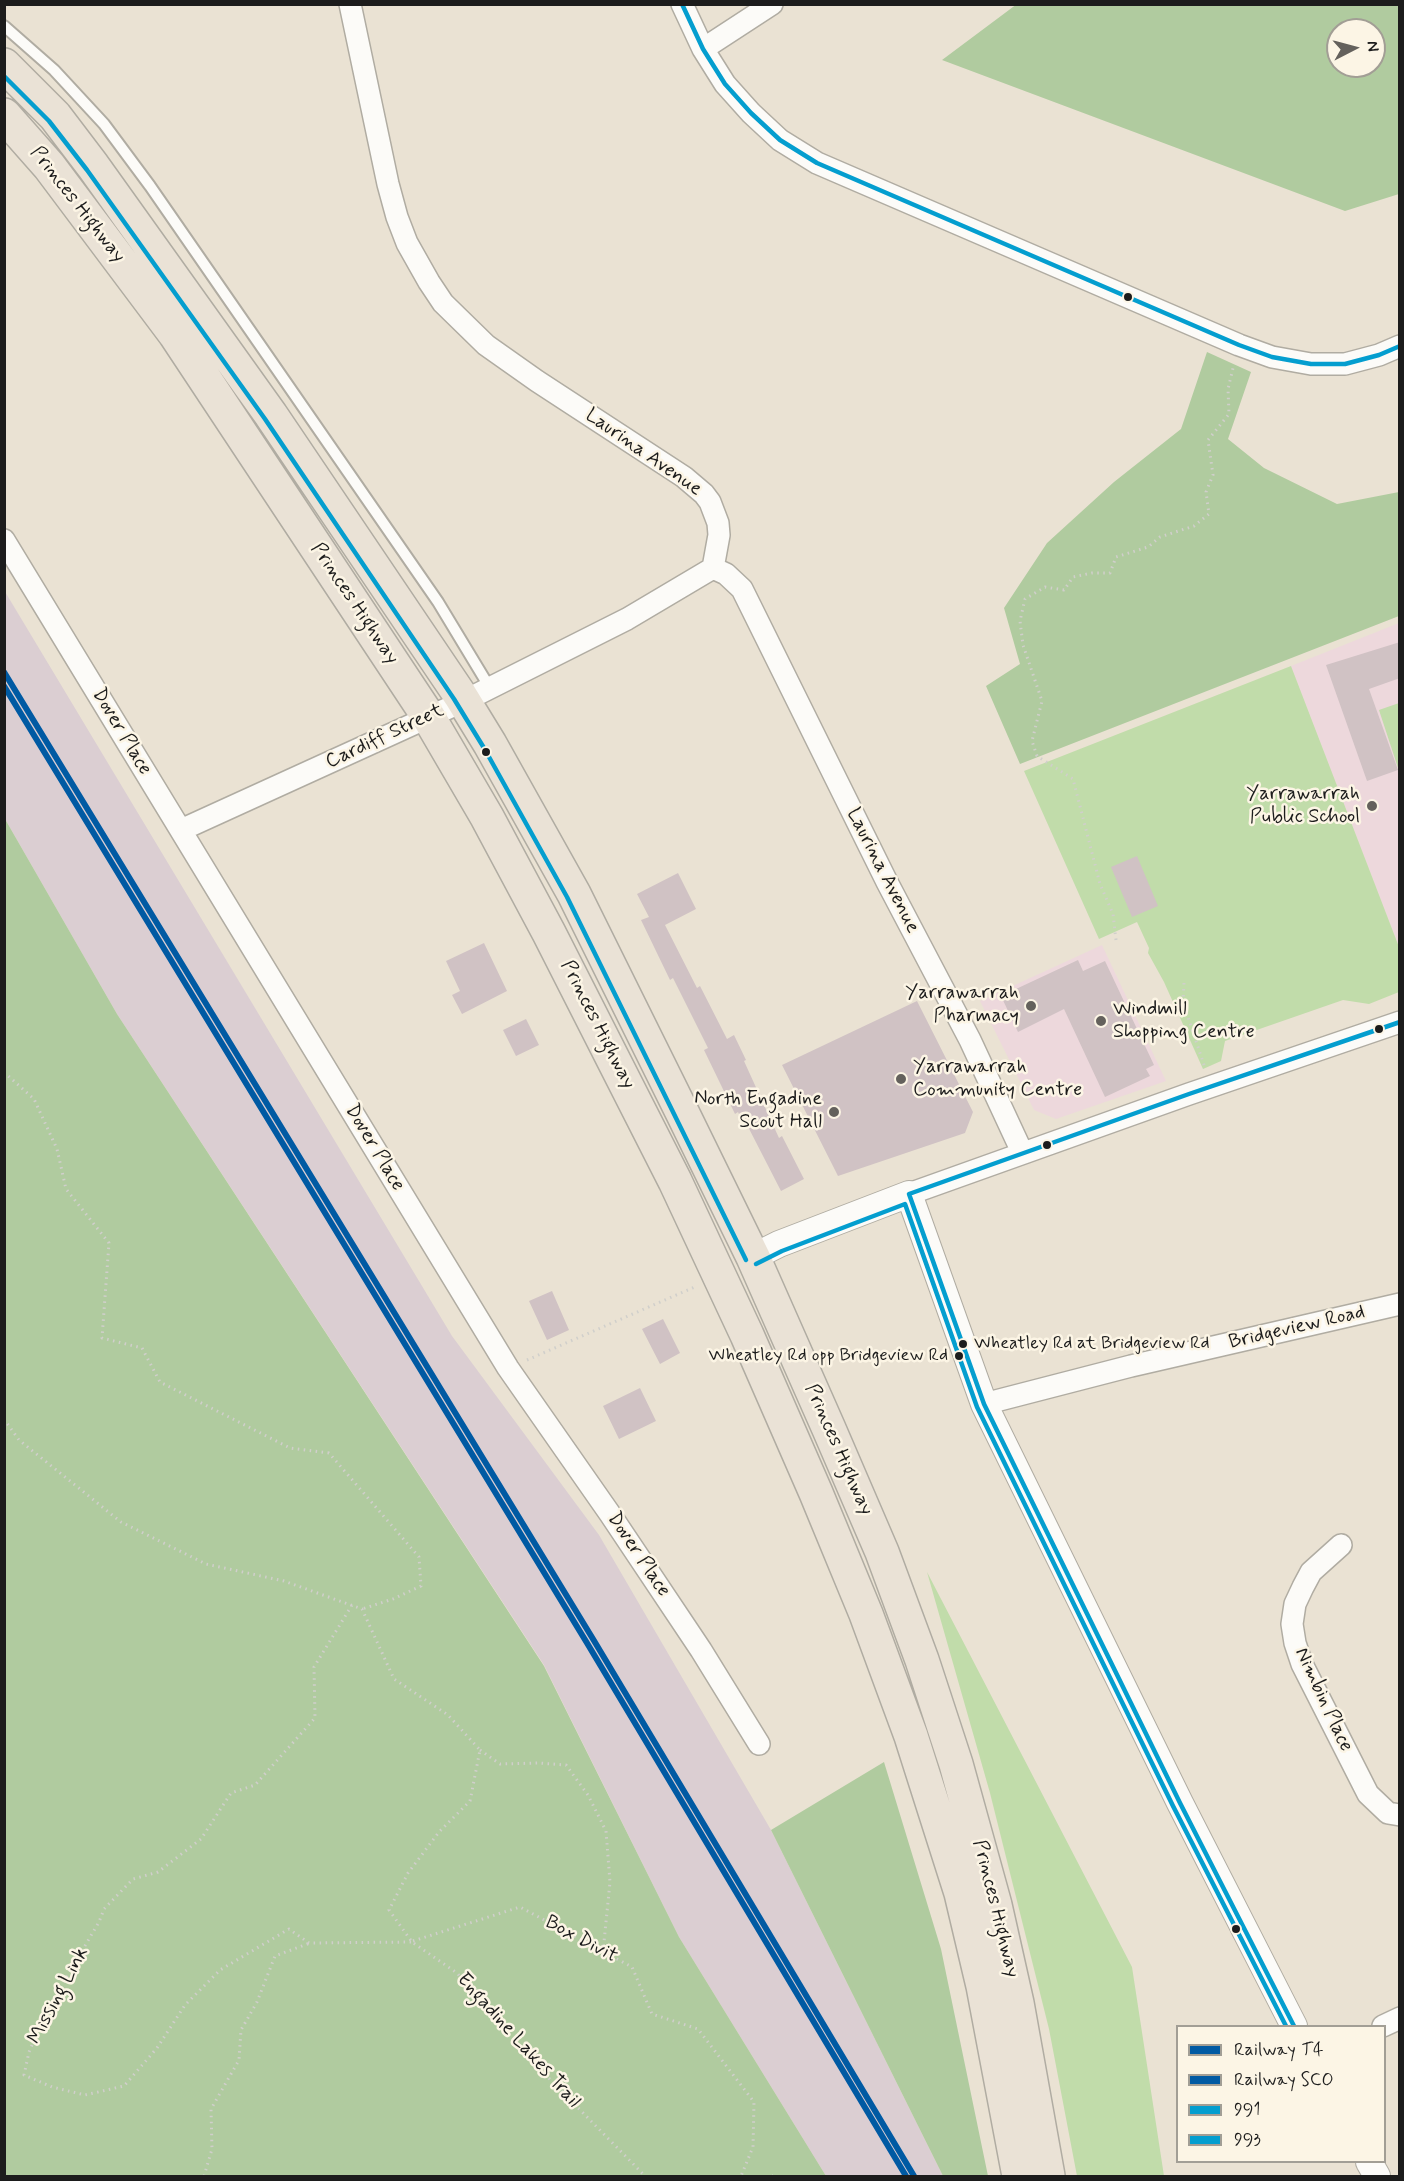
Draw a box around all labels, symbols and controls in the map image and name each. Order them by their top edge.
north arrow [1326,18,1386,78]
text: N [1361,40,1383,53]
street label: Princes Highway [24,142,130,268]
unlabelled marker [1122,291,1134,303]
street label: Laurina Avenue [580,404,706,502]
street label: Princes Highway [305,539,403,669]
street label: Dover Place [86,684,156,780]
street label: Cardiff Street [322,699,448,775]
unlabelled marker [480,746,492,758]
place label: Yarrawarrah Public School [1246,783,1360,830]
marker: Yarrawarrah Public School [1365,799,1379,813]
street label: Laurina Avenue [840,804,924,938]
street label: Princes Highway [554,957,640,1093]
place label: Yarrawarrah Pharmacy [905,982,1019,1029]
place label: Windmill Shopping Centre [1113,998,1255,1045]
marker: Yarrawarrah Pharmacy [1024,999,1038,1013]
marker: Windmill Shopping Centre [1094,1014,1108,1028]
unlabelled marker [1373,1023,1385,1035]
place label: Yarrawarrah Community Centre [913,1056,1082,1103]
marker: Yarrawarrah Community Centre [894,1072,908,1086]
place label: North Engadine Scout Hall [694,1088,822,1135]
street label: Dover Place [339,1100,409,1196]
marker: North Engadine Scout Hall [827,1105,841,1119]
unlabelled marker [1041,1139,1053,1151]
street label: Bridgeview Road [1227,1301,1367,1355]
place label: Wheatley Rd at Bridgeview Rd [974,1333,1210,1355]
marker: Wheatley Rd at Bridgeview Rd [957,1338,969,1350]
place label: Wheatley Rd opp Bridgeview Rd [709,1345,948,1367]
marker: Wheatley Rd opp Bridgeview Rd [953,1350,965,1362]
street label: Princes Highway [798,1381,878,1519]
street label: Dover Place [601,1508,675,1602]
street label: Nimbin Place [1288,1644,1358,1756]
street label: Princes Highway [966,1838,1024,1980]
street label: Box Divit [541,1911,621,1969]
unlabelled marker [1230,1923,1242,1935]
street label: Missing Link [23,1943,95,2049]
street label: Engadine Lakes Trail [451,1968,585,2114]
legend [1176,2025,1386,2163]
text: Railway T4 [1234,2038,1323,2062]
text: Railway SCO [1234,2068,1334,2092]
text: 991 [1234,2098,1261,2122]
text: 993 [1234,2128,1261,2152]

